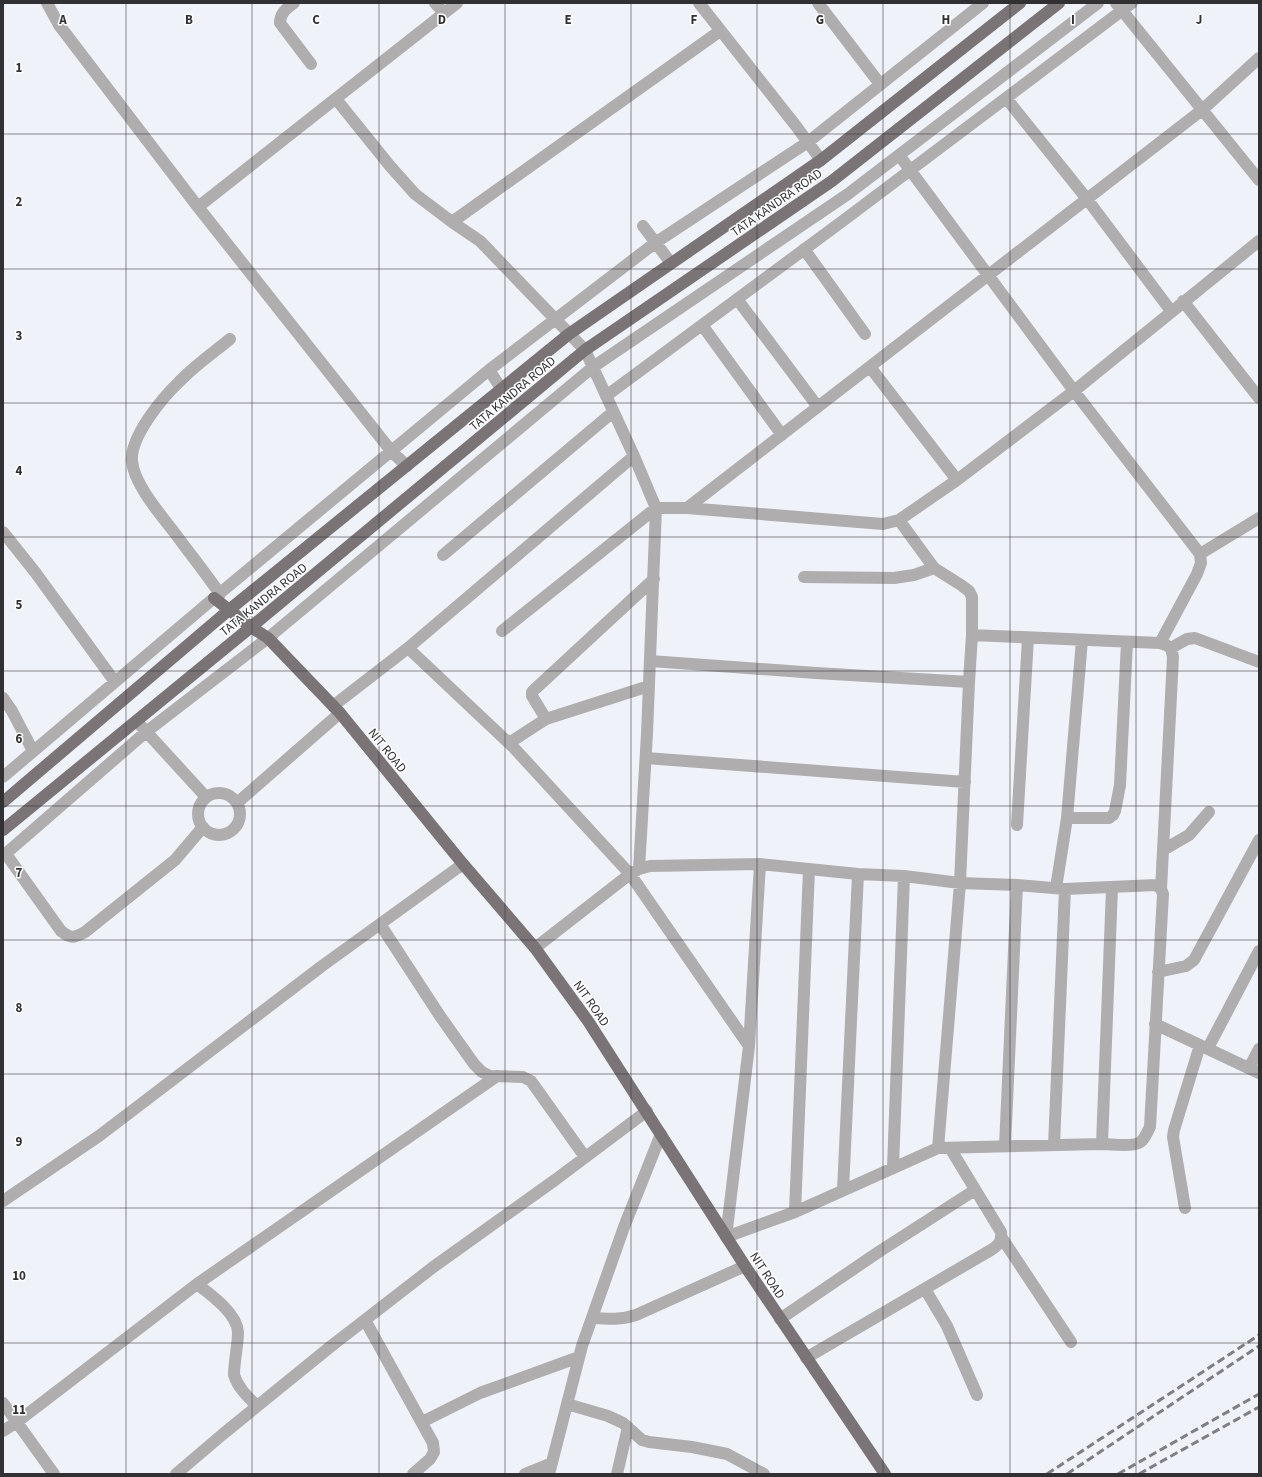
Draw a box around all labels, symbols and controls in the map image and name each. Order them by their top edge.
text: A [58,11,67,29]
text: B [185,11,193,29]
text: C [312,11,320,29]
text: D [438,11,446,29]
text: E [564,11,572,29]
text: F [691,11,698,29]
text: G [816,11,824,29]
text: H [942,11,950,29]
text: I [1071,11,1075,29]
text: J [1196,11,1202,29]
text: 1 [16,59,23,77]
street label: TATA KANDRA ROAD [727,165,826,241]
text: 2 [16,193,23,211]
text: 3 [16,327,23,345]
street label: TATA KANDRA ROAD [466,352,560,435]
text: 4 [16,462,23,480]
street label: TATA KANDRA ROAD [216,559,311,641]
text: 5 [16,596,23,614]
street label: NIT ROAD [364,725,411,777]
text: 6 [16,730,23,748]
text: 7 [16,864,23,882]
street label: NIT ROAD [569,977,614,1030]
text: 8 [16,999,23,1017]
text: 9 [16,1133,23,1151]
street label: NIT ROAD [745,1249,789,1302]
text: 10 [12,1267,26,1285]
text: 11 [12,1401,26,1419]

